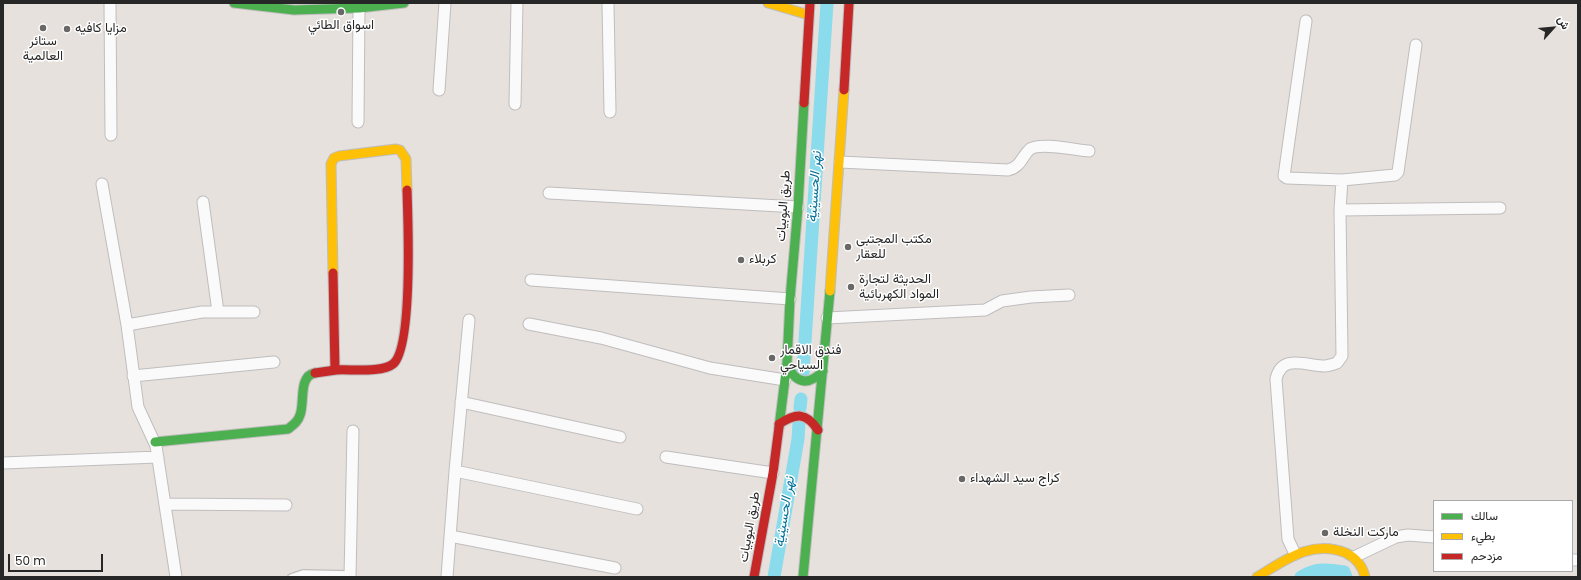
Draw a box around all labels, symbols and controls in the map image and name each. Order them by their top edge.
marker: اسواق الطائي [336,7,346,17]
north arrow [1533,8,1573,48]
text: ش [1554,13,1574,32]
place label: اسواق الطائي [308,18,374,34]
place label: مزايا كافيه [75,21,127,37]
marker: ستائر العالمية [38,23,48,33]
marker: مزايا كافيه [62,24,72,34]
place label: ستائر العالمية [23,34,63,65]
water label: نهر الحسينية [804,151,826,223]
street label: طريق البوبيات [774,170,794,242]
place label: مكتب المجتبى للعقار [856,232,932,263]
marker: مكتب المجتبى للعقار [843,242,853,252]
place label: كربلاء [749,252,776,268]
marker: كربلاء [736,255,746,265]
place label: الحديثة لتجارة المواد الكهربائية [859,272,939,303]
marker: الحديثة لتجارة المواد الكهربائية [846,282,856,292]
place label: فندق الاقمار السياحي [780,343,841,374]
marker: فندق الاقمار السياحي [767,353,777,363]
place label: كراج سيد الشهداء [970,471,1060,487]
marker: كراج سيد الشهداء [957,474,967,484]
water label: نهر الحسينية [771,475,799,549]
street label: طريق البوبيات [736,490,764,564]
legend [1433,500,1573,572]
text: سالك [1471,507,1498,524]
place label: ماركت النخلة [1333,525,1399,541]
text: بطيء [1471,527,1495,544]
marker: ماركت النخلة [1320,528,1330,538]
scale bar [10,546,105,572]
text: مزدحم [1471,547,1502,564]
text: 50 m [15,552,46,569]

